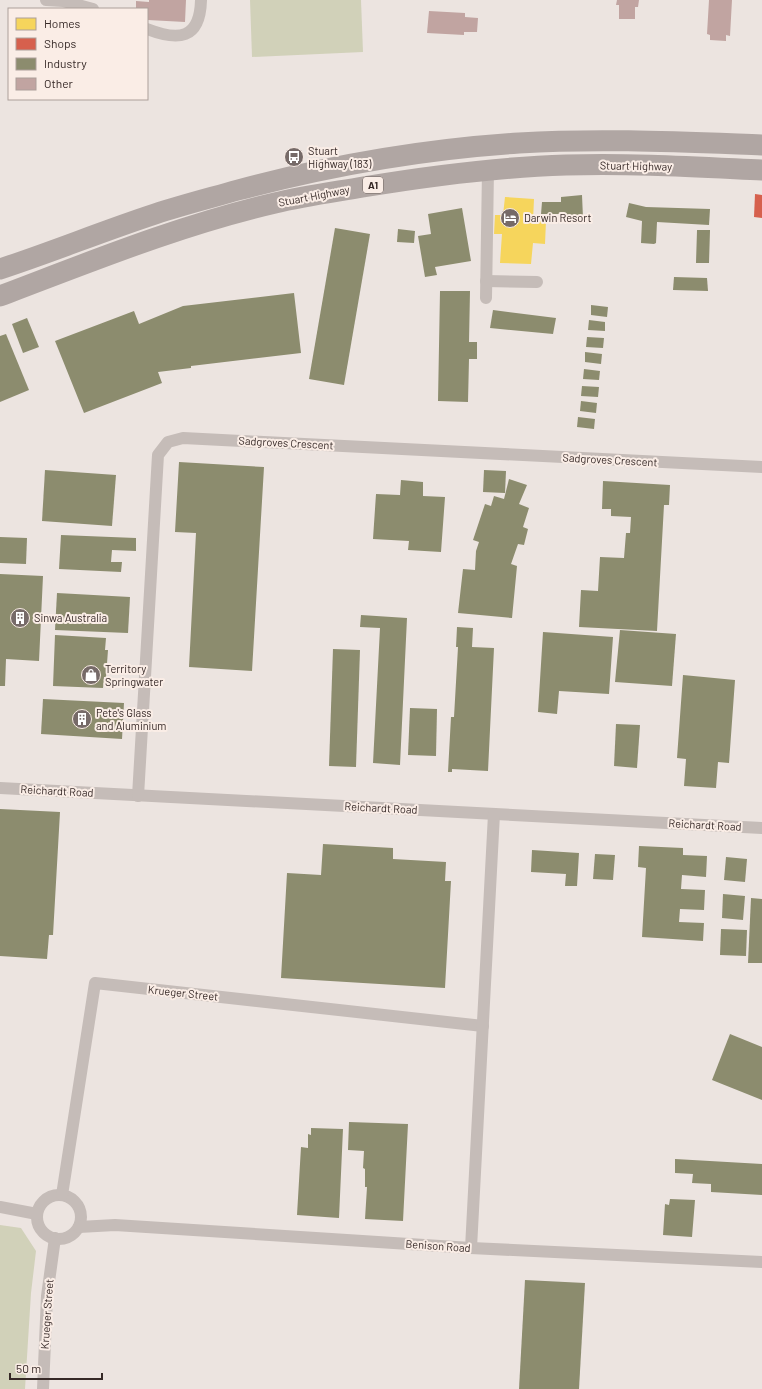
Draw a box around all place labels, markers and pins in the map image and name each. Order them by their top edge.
place label: Stuart Highway (183) [308,144,371,170]
bus stop icon: Stuart Highway (183) [283,146,305,168]
hotel icon: Darwin Resort [499,207,521,229]
place label: Darwin Resort [524,211,591,224]
building icon: Sinwa Australia [9,607,31,629]
place label: Sinwa Australia [34,611,107,624]
place label: Territory Springwater [105,662,163,688]
shop icon: Territory Springwater [80,664,102,686]
place label: Pete's Glass and Aluminium [96,706,166,732]
building icon: Pete's Glass and Aluminium [71,708,93,730]

